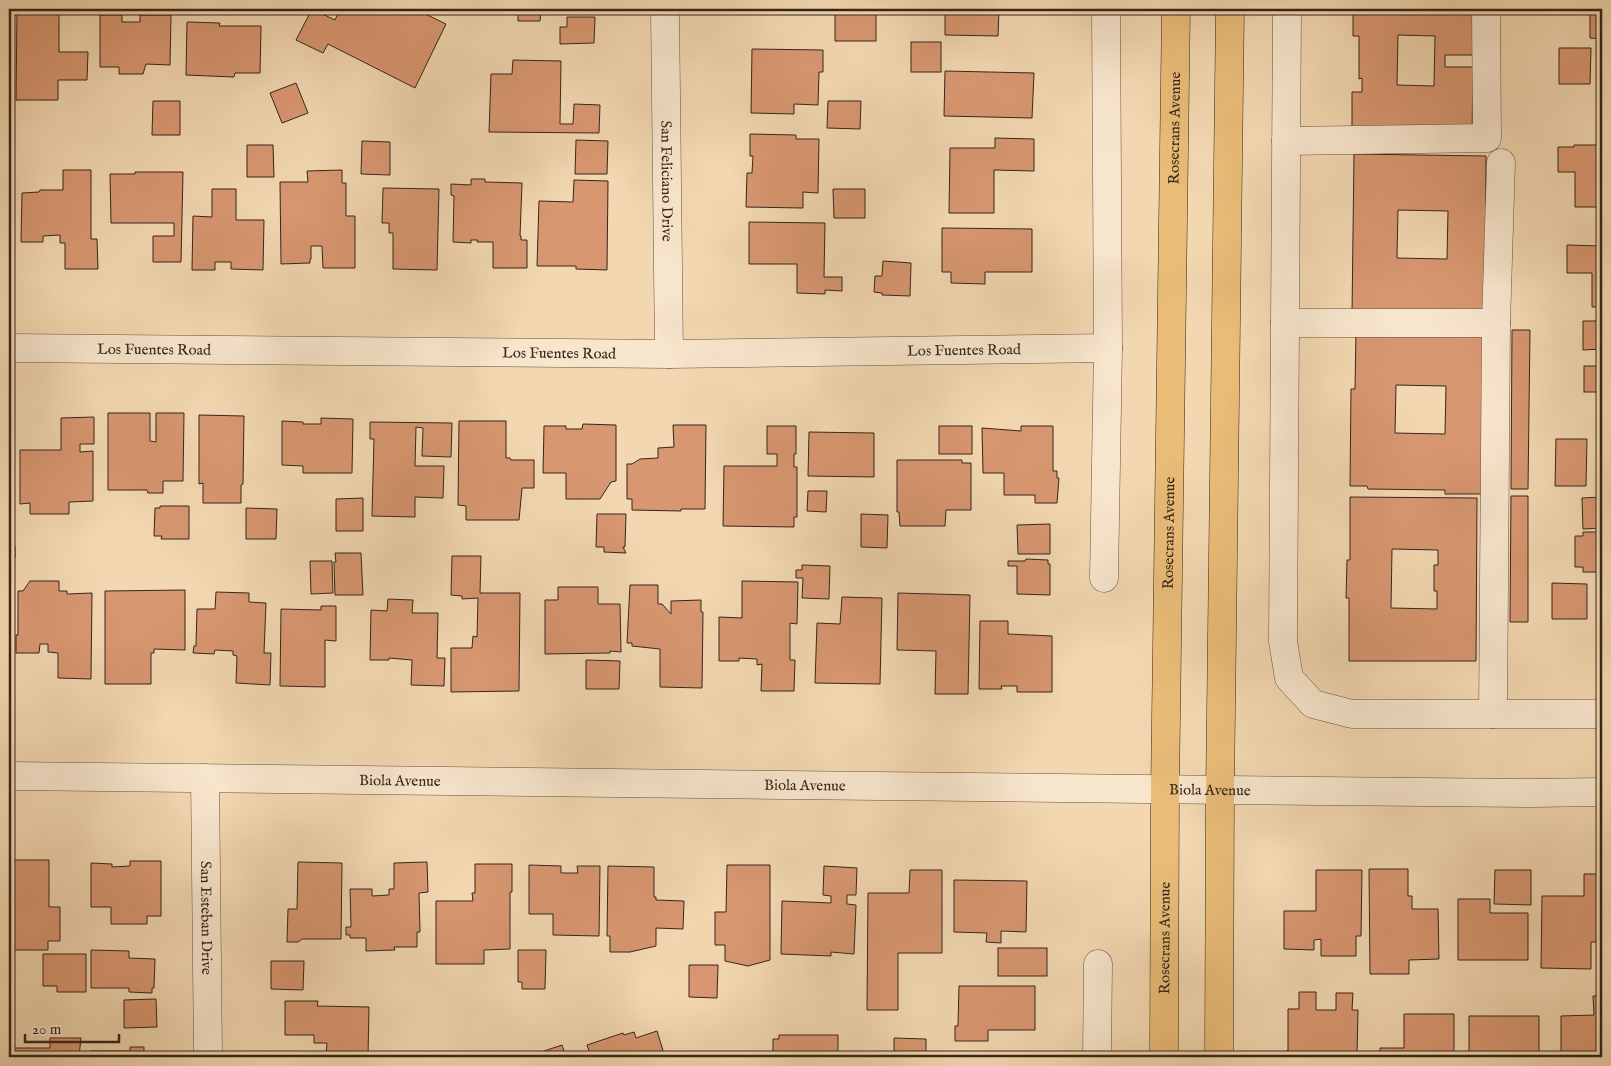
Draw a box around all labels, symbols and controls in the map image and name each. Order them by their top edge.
street label: Rosecrans Avenue [1164,72,1185,184]
street label: San Feliciano Drive [657,120,677,242]
street label: Los Fuentes Road [97,339,212,359]
street label: Los Fuentes Road [907,340,1022,360]
street label: Los Fuentes Road [502,343,617,363]
street label: Rosecrans Avenue [1158,477,1179,589]
street label: Biola Avenue [359,771,441,790]
street label: Biola Avenue [764,775,846,795]
street label: Biola Avenue [1169,780,1251,800]
street label: San Esteban Drive [196,861,217,975]
street label: Rosecrans Avenue [1155,882,1174,994]
scale bar [25,1011,119,1043]
text: 20 m [32,1020,62,1039]

